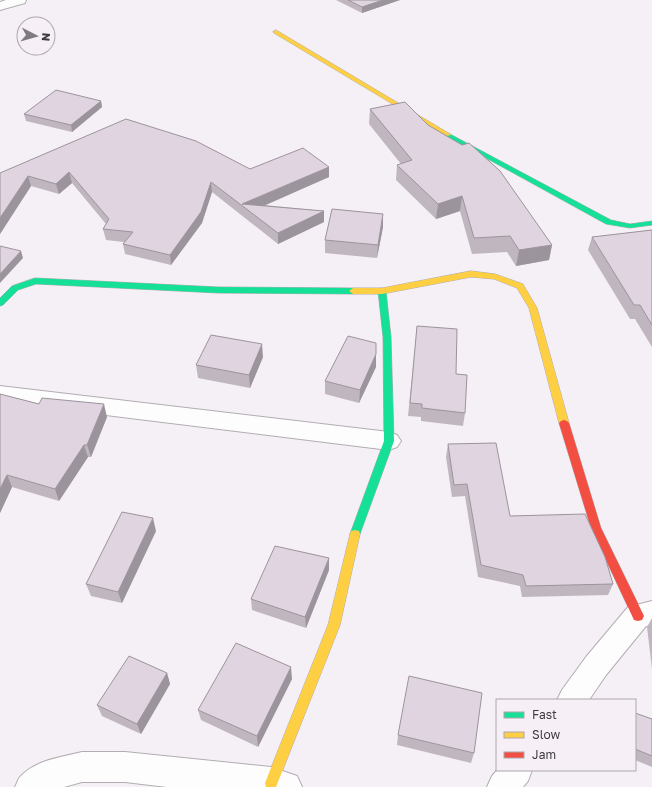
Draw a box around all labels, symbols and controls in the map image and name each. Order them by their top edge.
north arrow [16,16,56,56]
text: N [40,32,53,42]
legend [496,699,636,771]
text: Fast [532,707,557,722]
text: Slow [532,727,560,742]
text: Jam [532,747,556,762]

